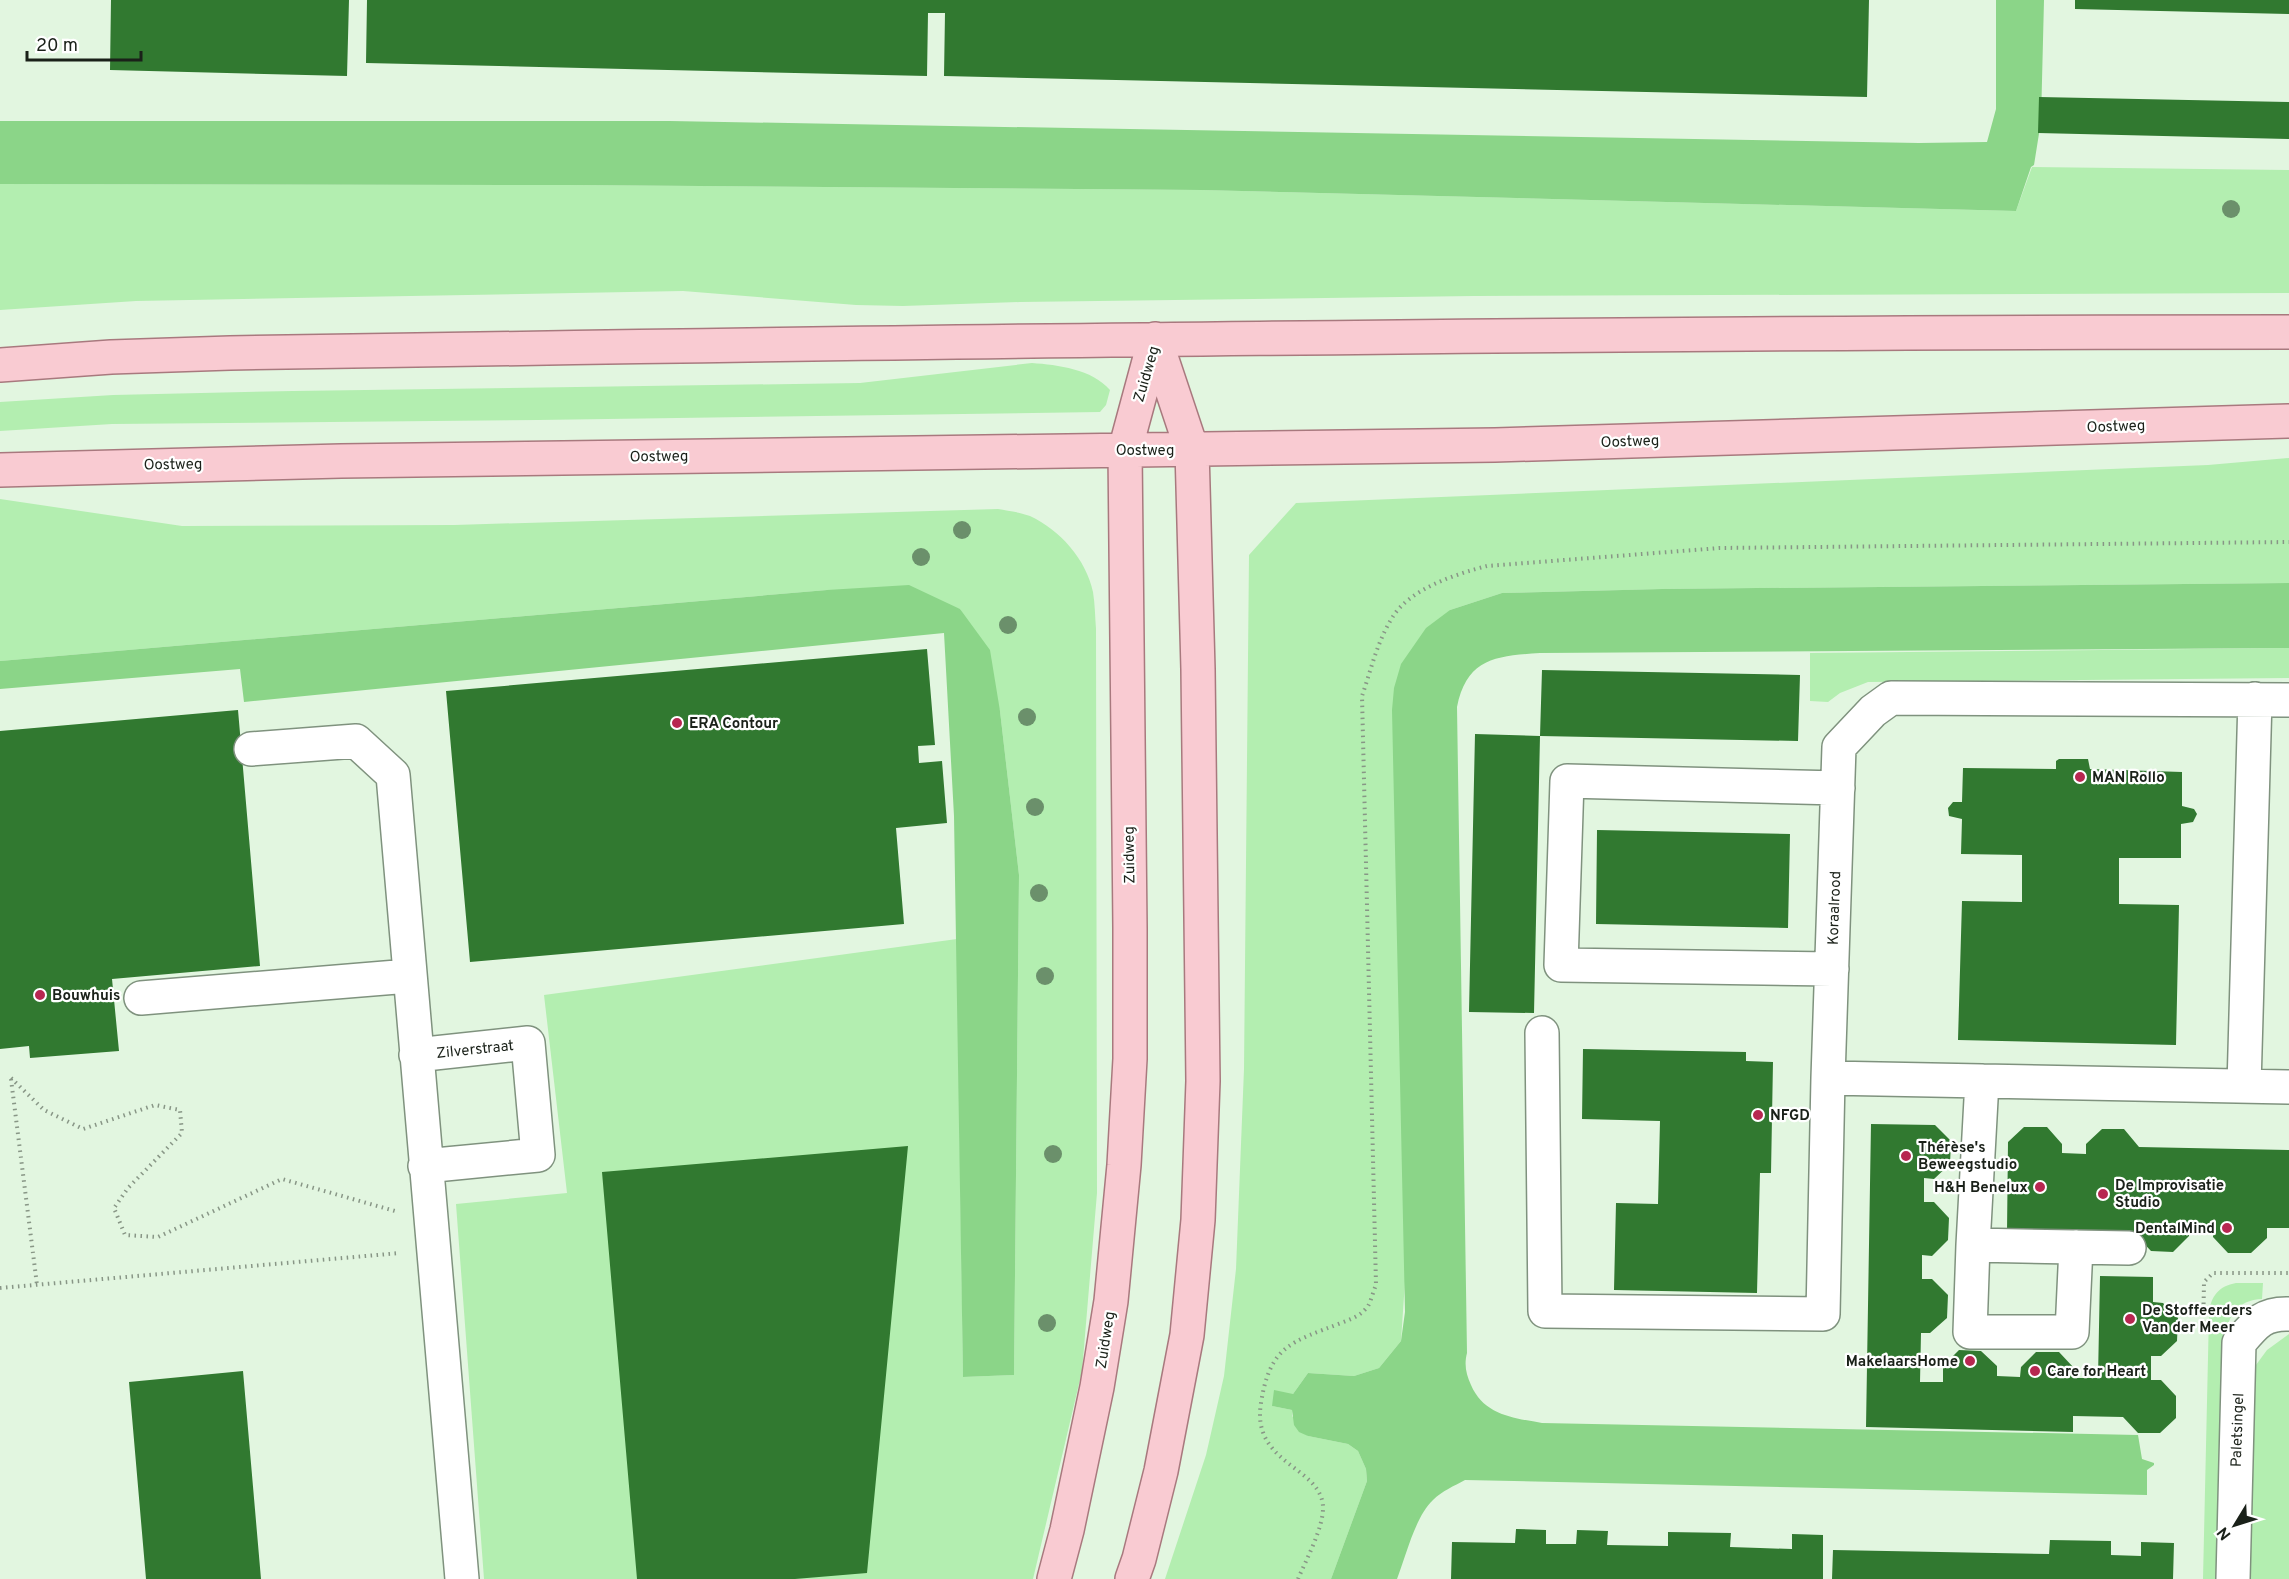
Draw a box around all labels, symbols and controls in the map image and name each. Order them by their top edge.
scale bar [27,24,141,62]
text: 20 m [36,35,78,58]
street label: Zuidweg [1130,344,1165,405]
street label: Oostweg [2086,417,2146,438]
street label: Oostweg [1600,432,1660,453]
street label: Oostweg [1116,442,1174,461]
street label: Oostweg [630,447,689,468]
street label: Oostweg [144,455,203,476]
place label: ERA Contour [689,715,779,734]
marker: ERA Contour [670,716,684,730]
place label: MAN Rollo [2092,769,2165,788]
marker: MAN Rollo [2073,770,2087,784]
street label: Zuidweg [1120,826,1141,884]
street label: Koraalrood [1825,871,1846,945]
place label: Bouwhuis [52,987,120,1006]
marker: Bouwhuis [33,988,47,1002]
street label: Zilverstraat [435,1037,515,1064]
place label: NFGD [1770,1107,1810,1126]
marker: NFGD [1751,1108,1765,1122]
place label: Thérèse's Beweegstudio [1918,1139,2017,1175]
marker: Thérèse's Beweegstudio [1899,1149,1913,1163]
place label: De Improvisatie Studio [2115,1177,2224,1213]
place label: H&H Benelux [1934,1179,2028,1198]
marker: H&H Benelux [2033,1180,2047,1194]
marker: De Improvisatie Studio [2096,1187,2110,1201]
place label: DentalMind [2135,1220,2215,1239]
marker: DentalMind [2220,1221,2234,1235]
place label: De Stoffeerders Van der Meer [2142,1302,2252,1338]
street label: Zuidweg [1093,1310,1120,1370]
marker: De Stoffeerders Van der Meer [2123,1312,2137,1326]
place label: MakelaarsHome [1846,1353,1958,1372]
marker: MakelaarsHome [1963,1354,1977,1368]
place label: Care for Heart [2047,1363,2146,1382]
marker: Care for Heart [2028,1364,2042,1378]
street label: Paletsingel [2228,1393,2249,1468]
north arrow [2205,1495,2265,1555]
text: N [2213,1522,2236,1544]

